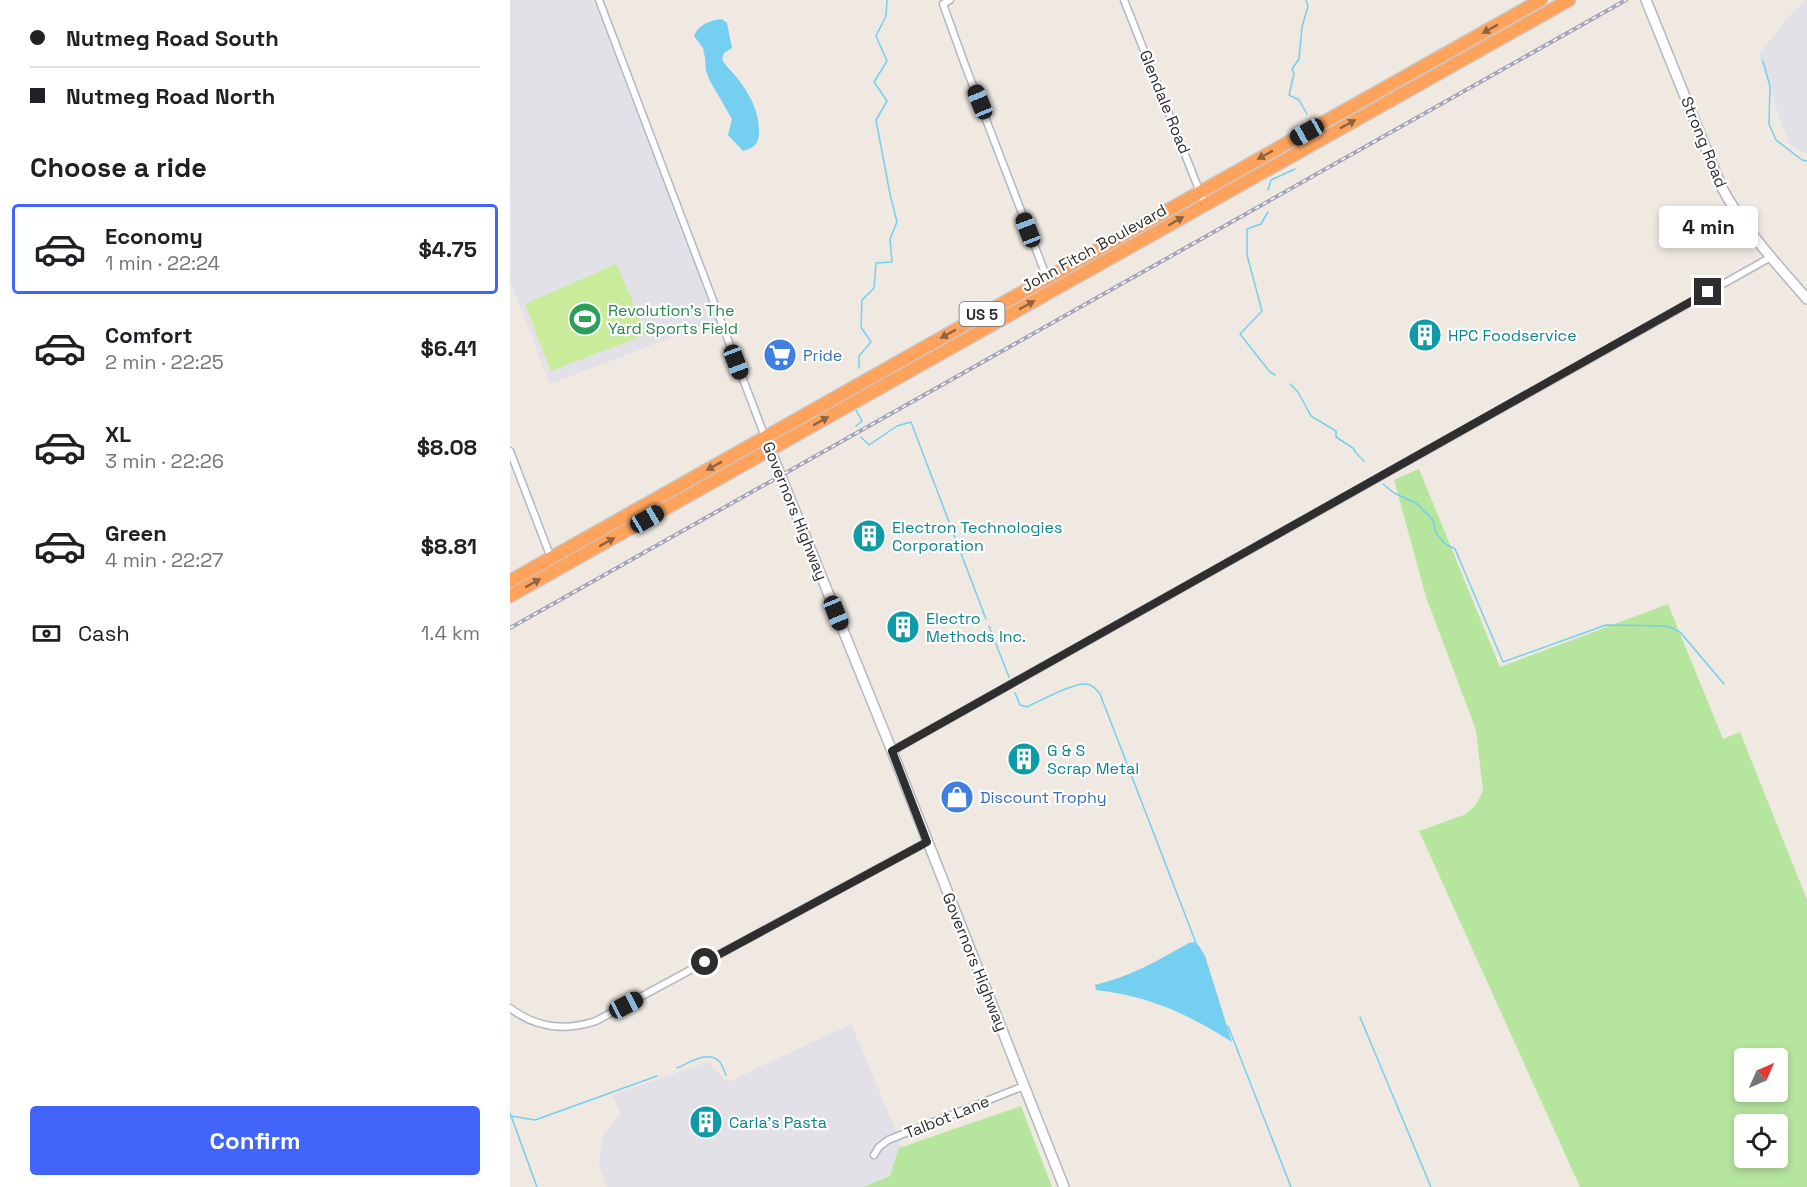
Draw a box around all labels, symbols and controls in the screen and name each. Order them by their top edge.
text: Nutmeg Road South [66,24,279,52]
one-way arrow [1481,24,1498,34]
street label: Glendale Road [1135,47,1195,157]
text: Nutmeg Road North [66,82,275,110]
car [965,82,995,122]
street label: Strong Road [1676,93,1732,191]
car [1287,115,1327,149]
one-way arrow [1340,119,1356,130]
text: Choose a ride [30,150,207,185]
one-way arrow [1257,150,1273,161]
street label: John Fitch Boulevard [1018,199,1170,297]
callout: 4 min [1658,205,1758,247]
car [1013,210,1043,250]
text: 4 min [1682,214,1735,240]
one-way arrow [1168,216,1185,226]
icon: car [33,222,87,276]
text: Economy [105,222,203,250]
text: $4.75 [418,235,477,263]
text: 1 min · 22:24 [105,250,220,276]
route end [1694,278,1721,305]
place label: Revolution's The Yard Sports Field [608,300,738,339]
one-way arrow [1019,300,1036,310]
sports icon: Revolution's The Yard Sports Field [567,301,603,337]
road number: US 5 [960,302,1004,326]
building icon: HPC Foodservice [1407,317,1443,353]
icon: car [33,321,87,375]
text: Comfort [105,321,193,349]
place label: HPC Foodservice [1448,325,1577,346]
one-way arrow [939,329,956,339]
text: $6.41 [420,334,477,362]
supermarket icon: Pride [762,337,798,373]
car [721,342,751,382]
place label: Pride [803,345,842,366]
text: 2 min · 22:25 [105,349,224,375]
one-way arrow [813,416,830,426]
icon: car [33,420,87,474]
text: XL [105,420,131,448]
text: $8.08 [417,433,477,461]
street label: Governors Highway [758,438,832,584]
text: 3 min · 22:26 [105,448,224,474]
one-way arrow [706,460,722,471]
car [627,502,667,536]
place label: Electron Technologies Corporation [892,517,1062,556]
building icon: Electron Technologies Corporation [851,518,887,554]
icon: car [33,519,87,573]
text: Green [105,519,167,547]
text: $8.81 [421,532,477,560]
one-way arrow [599,536,615,547]
text: 4 min · 22:27 [105,547,223,573]
one-way arrow [525,578,542,588]
car [821,593,851,633]
place label: Electro Methods Inc. [926,608,1026,647]
building icon: Electro Methods Inc. [885,609,921,645]
icon: cash [30,617,63,650]
text: Cash [78,619,130,647]
text: 1.4 km [421,620,480,646]
place label: G & S Scrap Metal [1047,740,1139,779]
building icon: G & S Scrap Metal [1006,741,1042,777]
shop icon: Discount Trophy [939,779,975,815]
place label: Discount Trophy [980,787,1106,808]
street label: Governors Highway [938,889,1012,1035]
route start [691,948,718,975]
car [606,989,646,1021]
north arrow [1734,1048,1788,1102]
map controls [1734,1048,1788,1168]
street label: Talbot Lane [901,1090,993,1144]
building icon: Carla's Pasta [688,1104,724,1140]
button: Confirm [30,1106,480,1175]
place label: Carla's Pasta [729,1112,827,1133]
button: locate [1734,1114,1788,1168]

